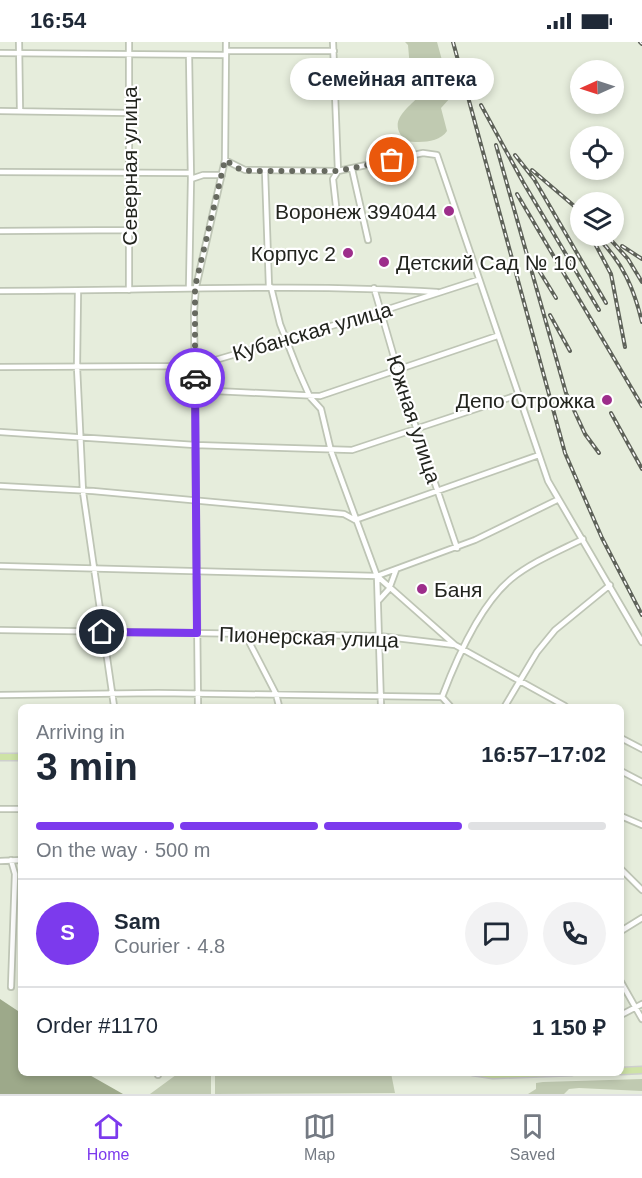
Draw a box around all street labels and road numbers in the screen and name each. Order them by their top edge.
street label: Северная улица [118,86,141,246]
street label: Кубанская улица [230,297,395,365]
street label: Южная улица [382,352,446,486]
street label: Пионерская улица [219,622,400,652]

